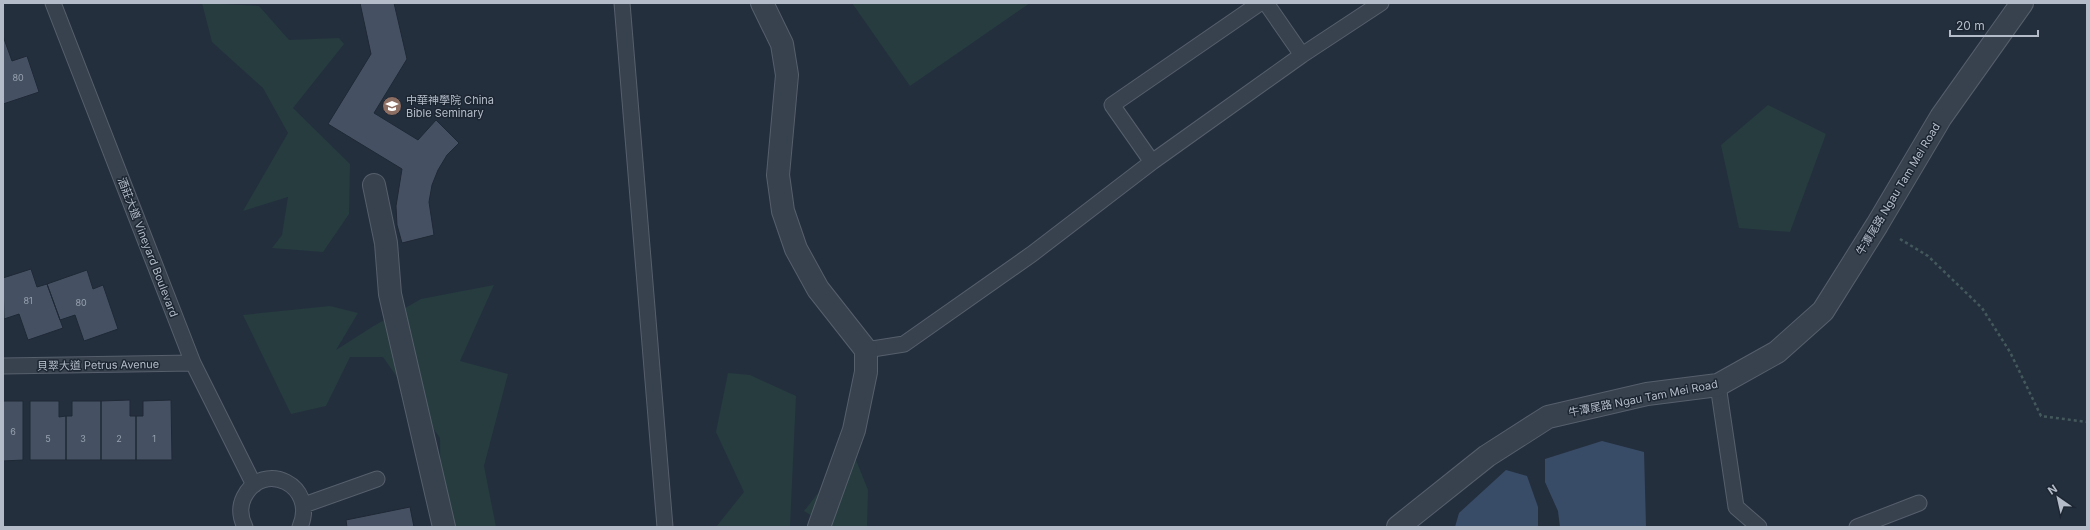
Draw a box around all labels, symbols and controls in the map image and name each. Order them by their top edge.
scale bar [1950,12,2038,38]
text: 20 m [1956,18,1985,33]
house number: 80 [12,72,24,83]
place label: 中華神學院 China Bible Seminary [406,93,494,120]
school or university icon: 中華神學院 China Bible Seminary [381,95,403,117]
street label: 牛潭尾路 Ngau Tam Mei Road [1853,120,1943,258]
street label: 酒莊大道 Vineyard Boulevard [115,175,181,319]
house number: 81 [23,295,33,306]
house number: 80 [75,297,87,308]
street label: 貝翠大道 Petrus Avenue [37,357,159,373]
street label: 牛潭尾路 Ngau Tam Mei Road [1567,377,1719,419]
house number: 6 [10,426,16,437]
house number: 5 [45,433,51,444]
house number: 3 [80,433,86,444]
house number: 2 [116,433,122,444]
house number: 1 [152,433,156,444]
north arrow [2038,478,2078,518]
text: N [2045,482,2060,498]

